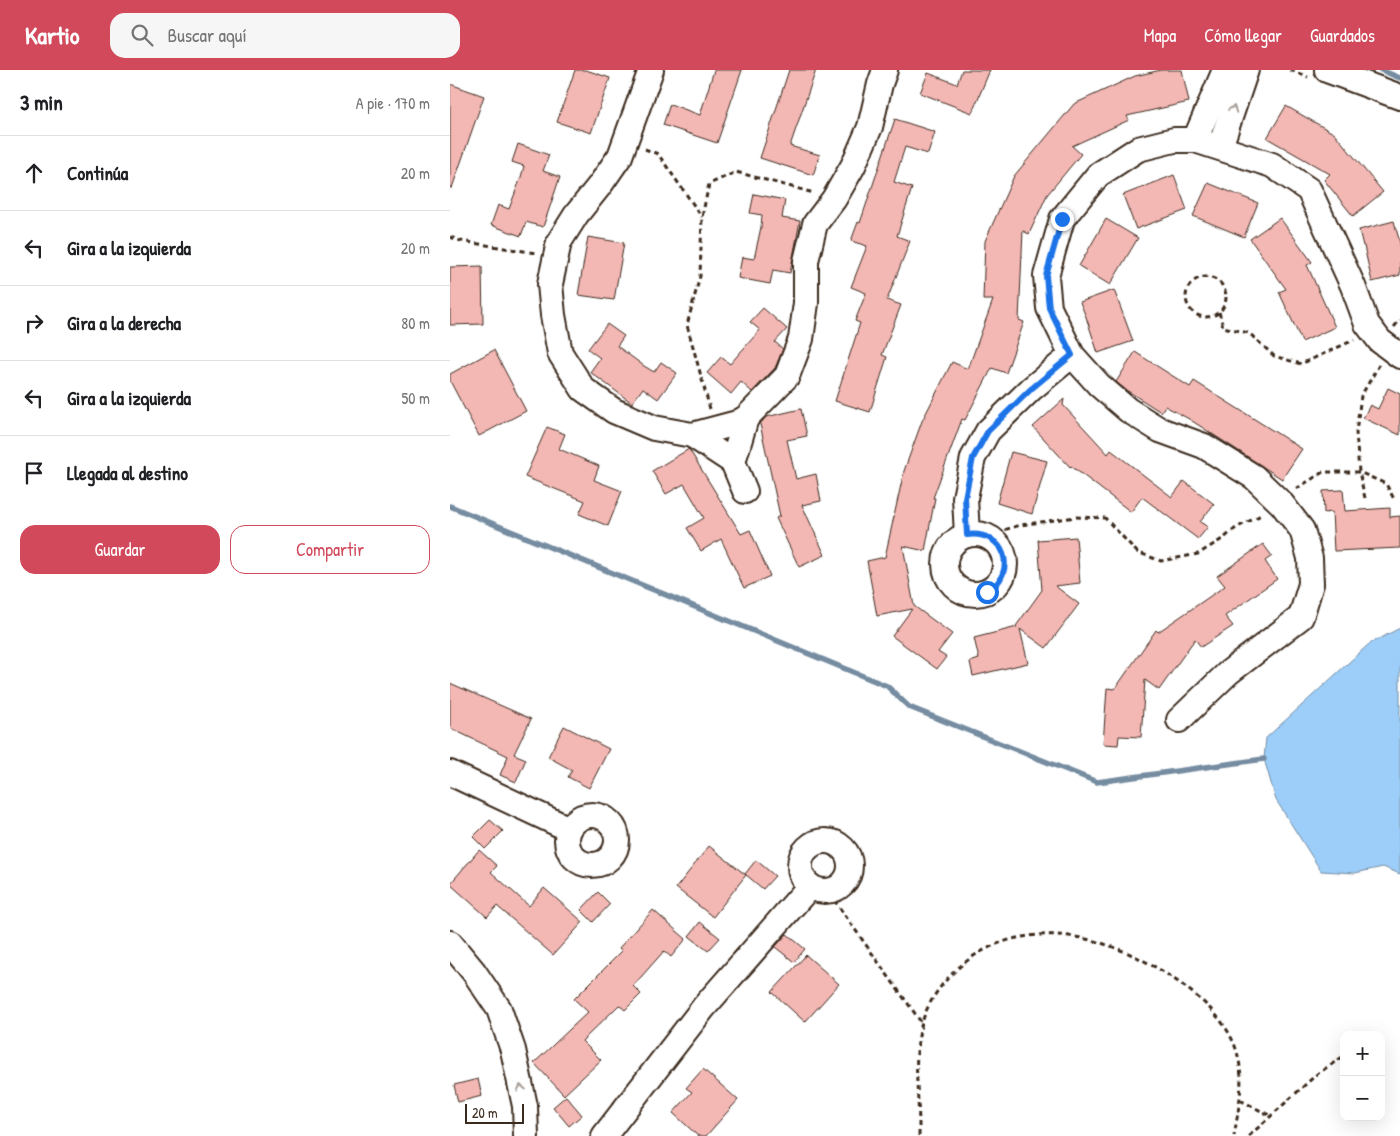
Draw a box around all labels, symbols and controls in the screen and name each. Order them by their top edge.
search box [110,13,460,58]
text: Kartio [25,19,80,51]
icon: search [128,21,156,49]
text: Buscar aquí [168,22,247,48]
text: Mapa [1144,23,1176,48]
text: Cómo llegar [1204,23,1282,48]
text: Guardados [1310,23,1375,48]
text: 3 min [20,88,63,117]
text: A pie · 170 m [356,92,430,114]
one-way arrow [1227,105,1237,113]
icon: ahead [20,159,48,187]
text: Continúa [67,160,128,186]
text: 20 m [401,162,430,184]
route end [1051,208,1074,231]
icon: left [20,234,48,262]
text: Gira a la izquierda [67,235,191,261]
text: 20 m [401,237,430,259]
icon: right [20,309,48,337]
text: Gira a la derecha [67,310,181,336]
text: 80 m [401,312,430,334]
icon: left [20,384,48,412]
text: Gira a la izquierda [67,385,191,411]
text: 50 m [402,387,430,409]
icon: arrive [20,459,48,487]
text: Llegada al destino [67,460,188,486]
button: Guardar [20,525,220,574]
button: Compartir [230,525,430,574]
route start [976,581,999,604]
map controls [1340,1031,1385,1121]
button: + [1340,1031,1385,1076]
button: − [1340,1076,1385,1121]
one-way arrow [516,1083,527,1092]
scale bar [465,1101,524,1124]
text: 20 m [472,1103,498,1122]

